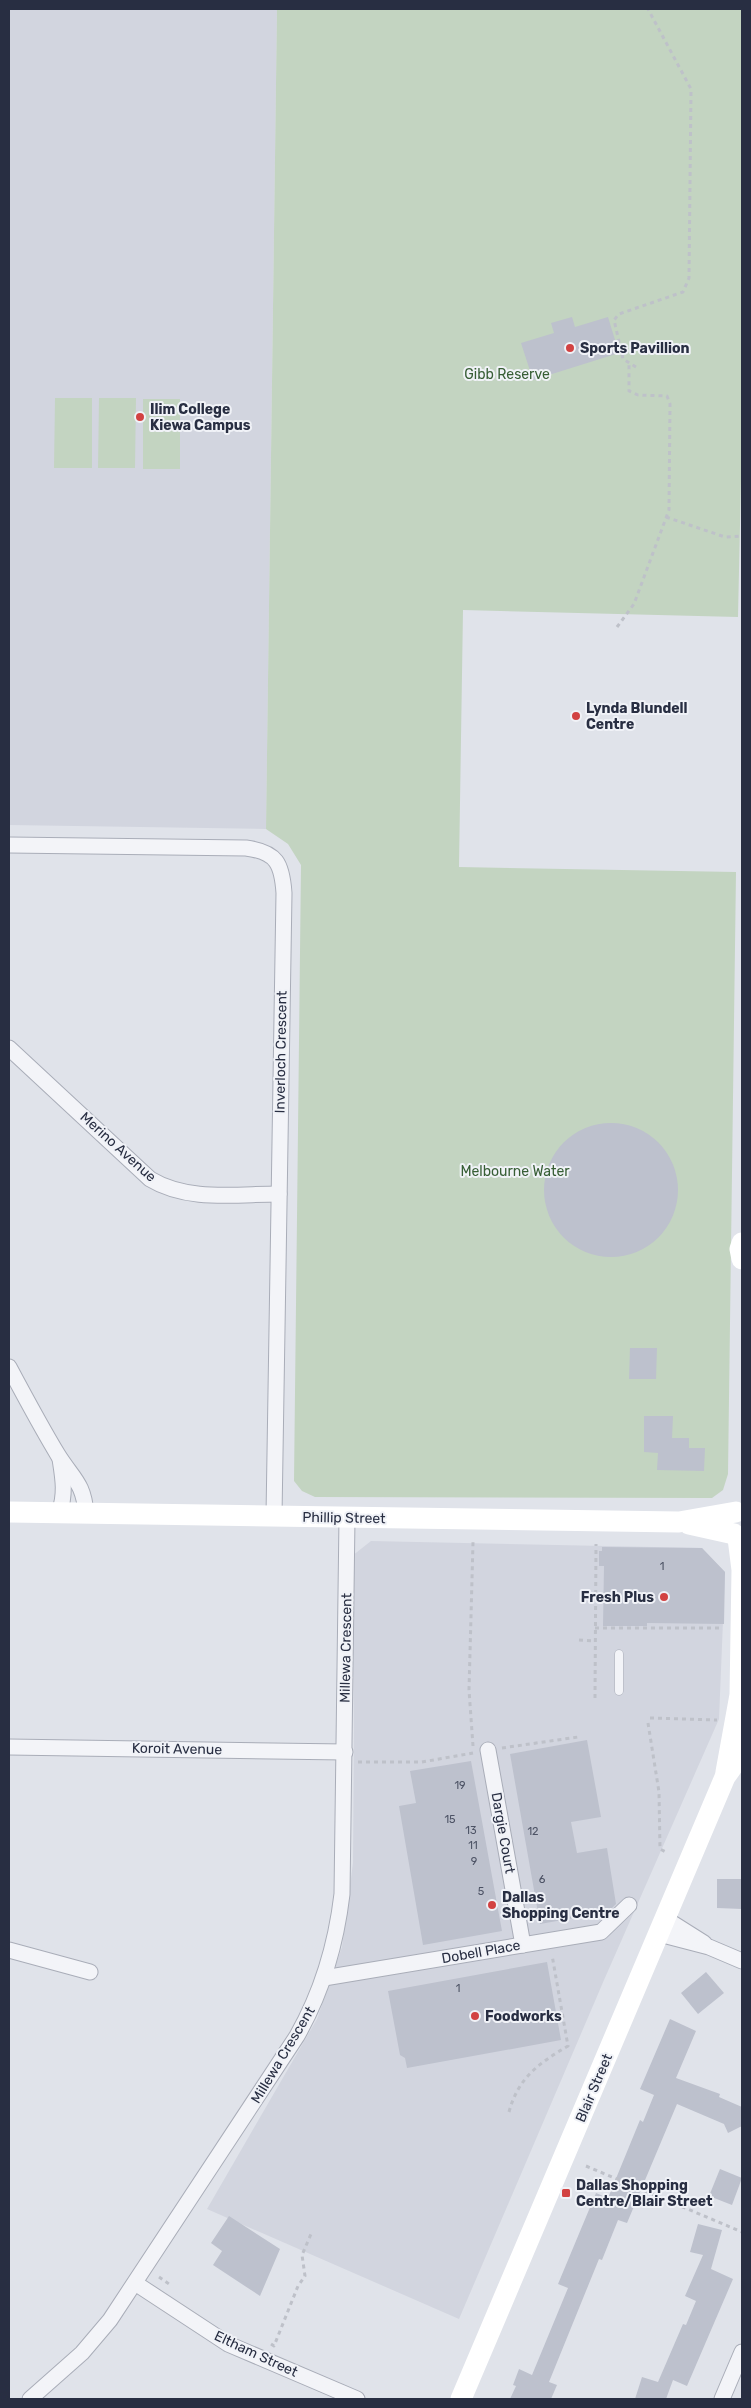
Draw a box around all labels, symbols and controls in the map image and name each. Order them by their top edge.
place label: Sports Pavillion [580,340,690,357]
marker: Sports Pavillion [564,342,576,354]
park label: Gibb Reserve [464,366,550,383]
place label: Ilim College Kiewa Campus [150,401,251,434]
marker: Ilim College Kiewa Campus [134,411,146,423]
place label: Lynda Blundell Centre [586,700,688,733]
marker: Lynda Blundell Centre [570,710,582,722]
street label: Inverloch Crescent [271,990,291,1114]
street label: Merino Avenue [77,1108,160,1186]
park label: Melbourne Water [460,1163,570,1180]
street label: Phillip Street [302,1509,386,1527]
house number: 1 [660,1560,664,1573]
place label: Fresh Plus [581,1589,654,1606]
marker: Fresh Plus [658,1591,670,1603]
street label: Millewa Crescent [337,1592,355,1703]
street label: Koroit Avenue [132,1740,222,1758]
house number: 19 [454,1779,466,1792]
street label: Dargie Court [487,1791,519,1875]
house number: 15 [444,1813,456,1826]
house number: 13 [465,1824,477,1837]
house number: 12 [527,1825,539,1838]
house number: 11 [468,1839,478,1852]
house number: 9 [471,1855,477,1868]
house number: 6 [539,1873,546,1886]
house number: 5 [478,1885,485,1898]
place label: Dallas Shopping Centre [502,1889,620,1922]
marker: Dallas Shopping Centre [486,1899,498,1911]
street label: Dobell Place [440,1937,522,1967]
house number: 1 [456,1982,460,1995]
street label: Millewa Crescent [247,2003,319,2107]
place label: Foodworks [485,2008,562,2025]
marker: Foodworks [469,2010,481,2022]
street label: Blair Street [572,2051,616,2125]
place label: Dallas Shopping Centre/Blair Street [576,2177,713,2210]
marker: Dallas Shopping Centre/Blair Street [560,2187,572,2199]
street label: Eltham Street [212,2327,301,2381]

